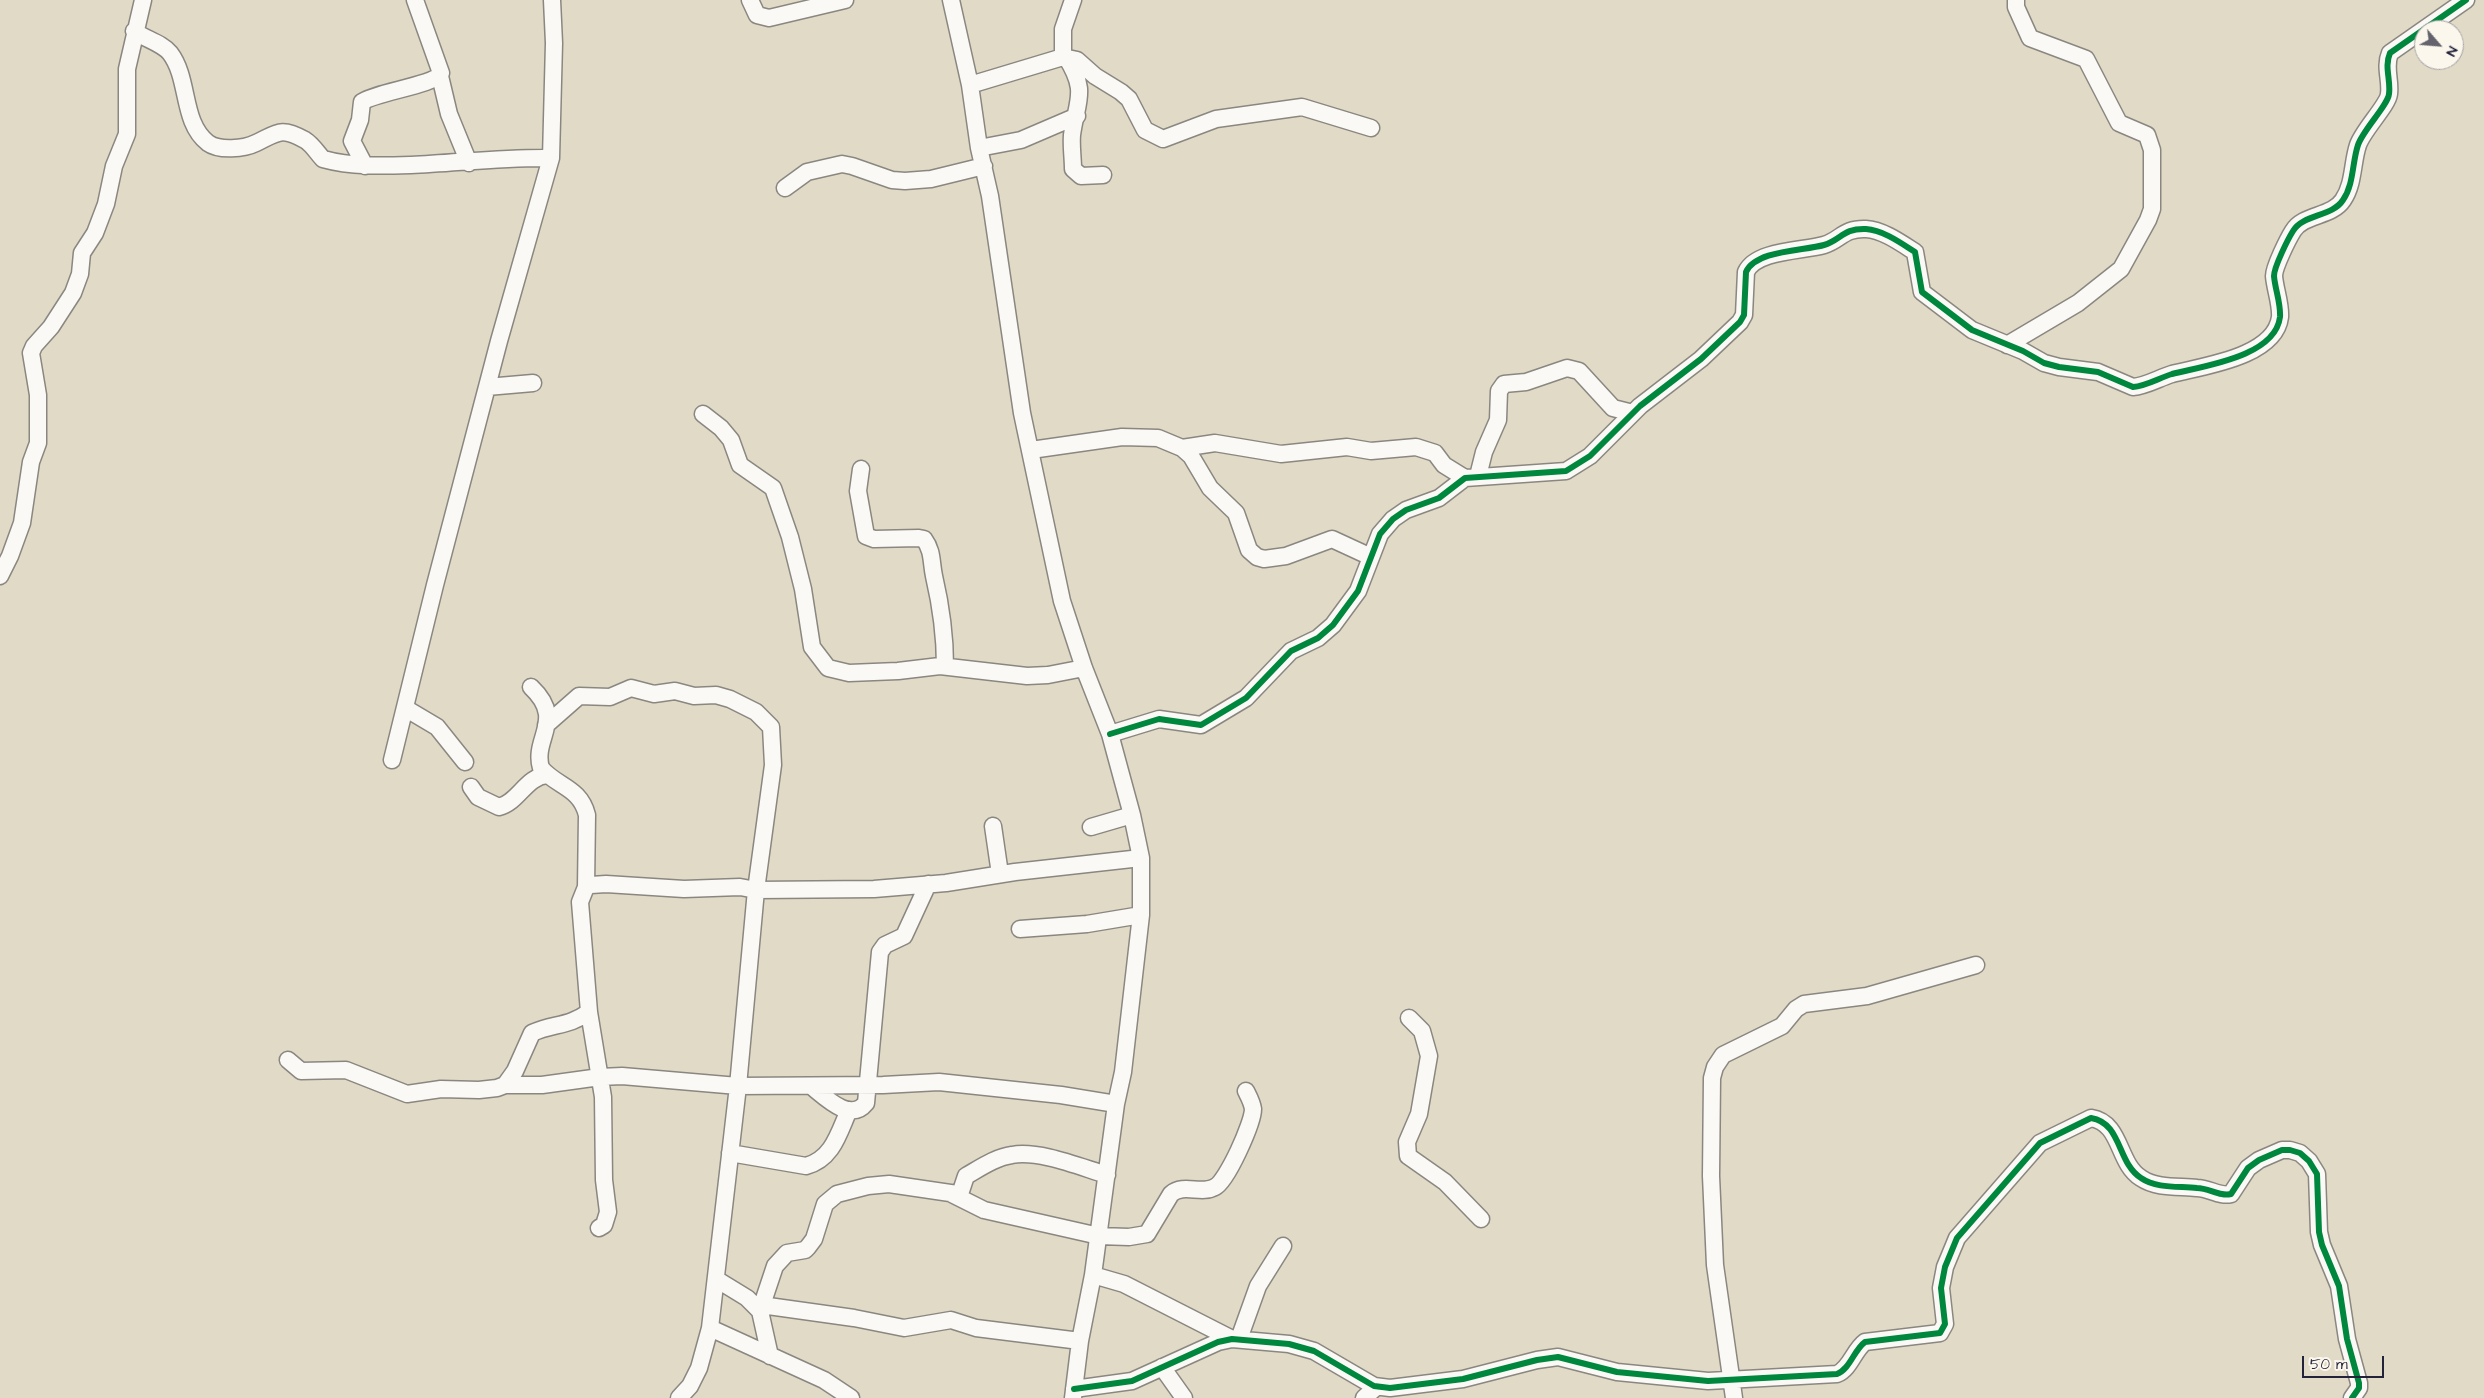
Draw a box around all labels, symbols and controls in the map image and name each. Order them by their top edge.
north arrow [2414,20,2464,70]
text: N [2441,43,2462,60]
scale bar [2304,1346,2386,1378]
text: 50 m [2310,1354,2348,1375]

